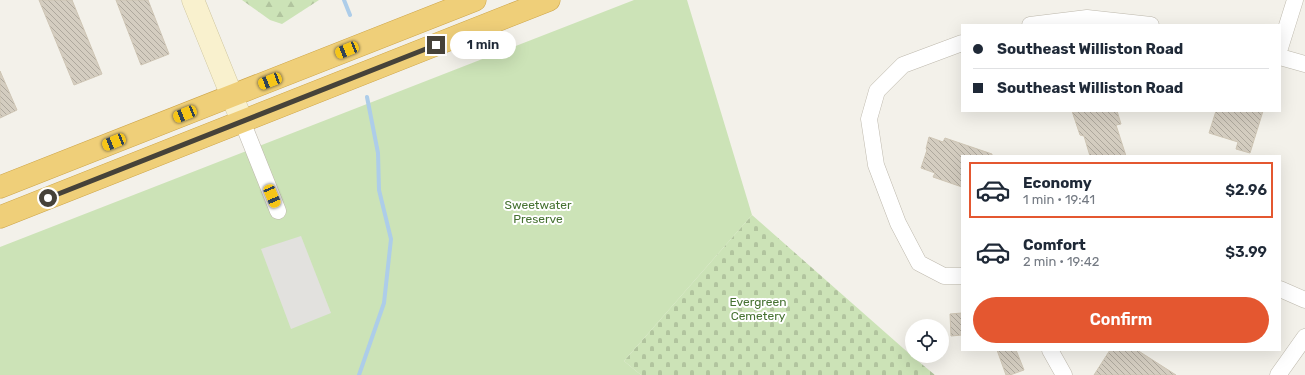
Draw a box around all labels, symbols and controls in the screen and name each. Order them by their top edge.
callout: 1 min [450,31,516,59]
route end [427,36,445,54]
text: 1 min [467,37,499,52]
car [334,40,360,60]
text: Southeast Williston Road [997,40,1183,58]
car [257,71,283,91]
text: Southeast Williston Road [997,79,1183,97]
car [172,104,198,124]
car [101,132,127,152]
icon: car [975,172,1011,208]
text: Economy [1023,174,1092,192]
text: $2.96 [1225,181,1267,199]
car [262,183,282,209]
route start [39,189,57,207]
text: 1 min · 19:41 [1023,192,1095,207]
park label: Sweetwater Preserve [505,198,572,226]
icon: car [975,234,1011,270]
text: Comfort [1023,236,1086,254]
text: $3.99 [1225,243,1267,261]
text: 2 min · 19:42 [1023,254,1099,269]
park label: Evergreen Cemetery [730,295,787,323]
button: Confirm [973,297,1269,343]
map controls [905,319,949,363]
button: locate [905,319,949,363]

